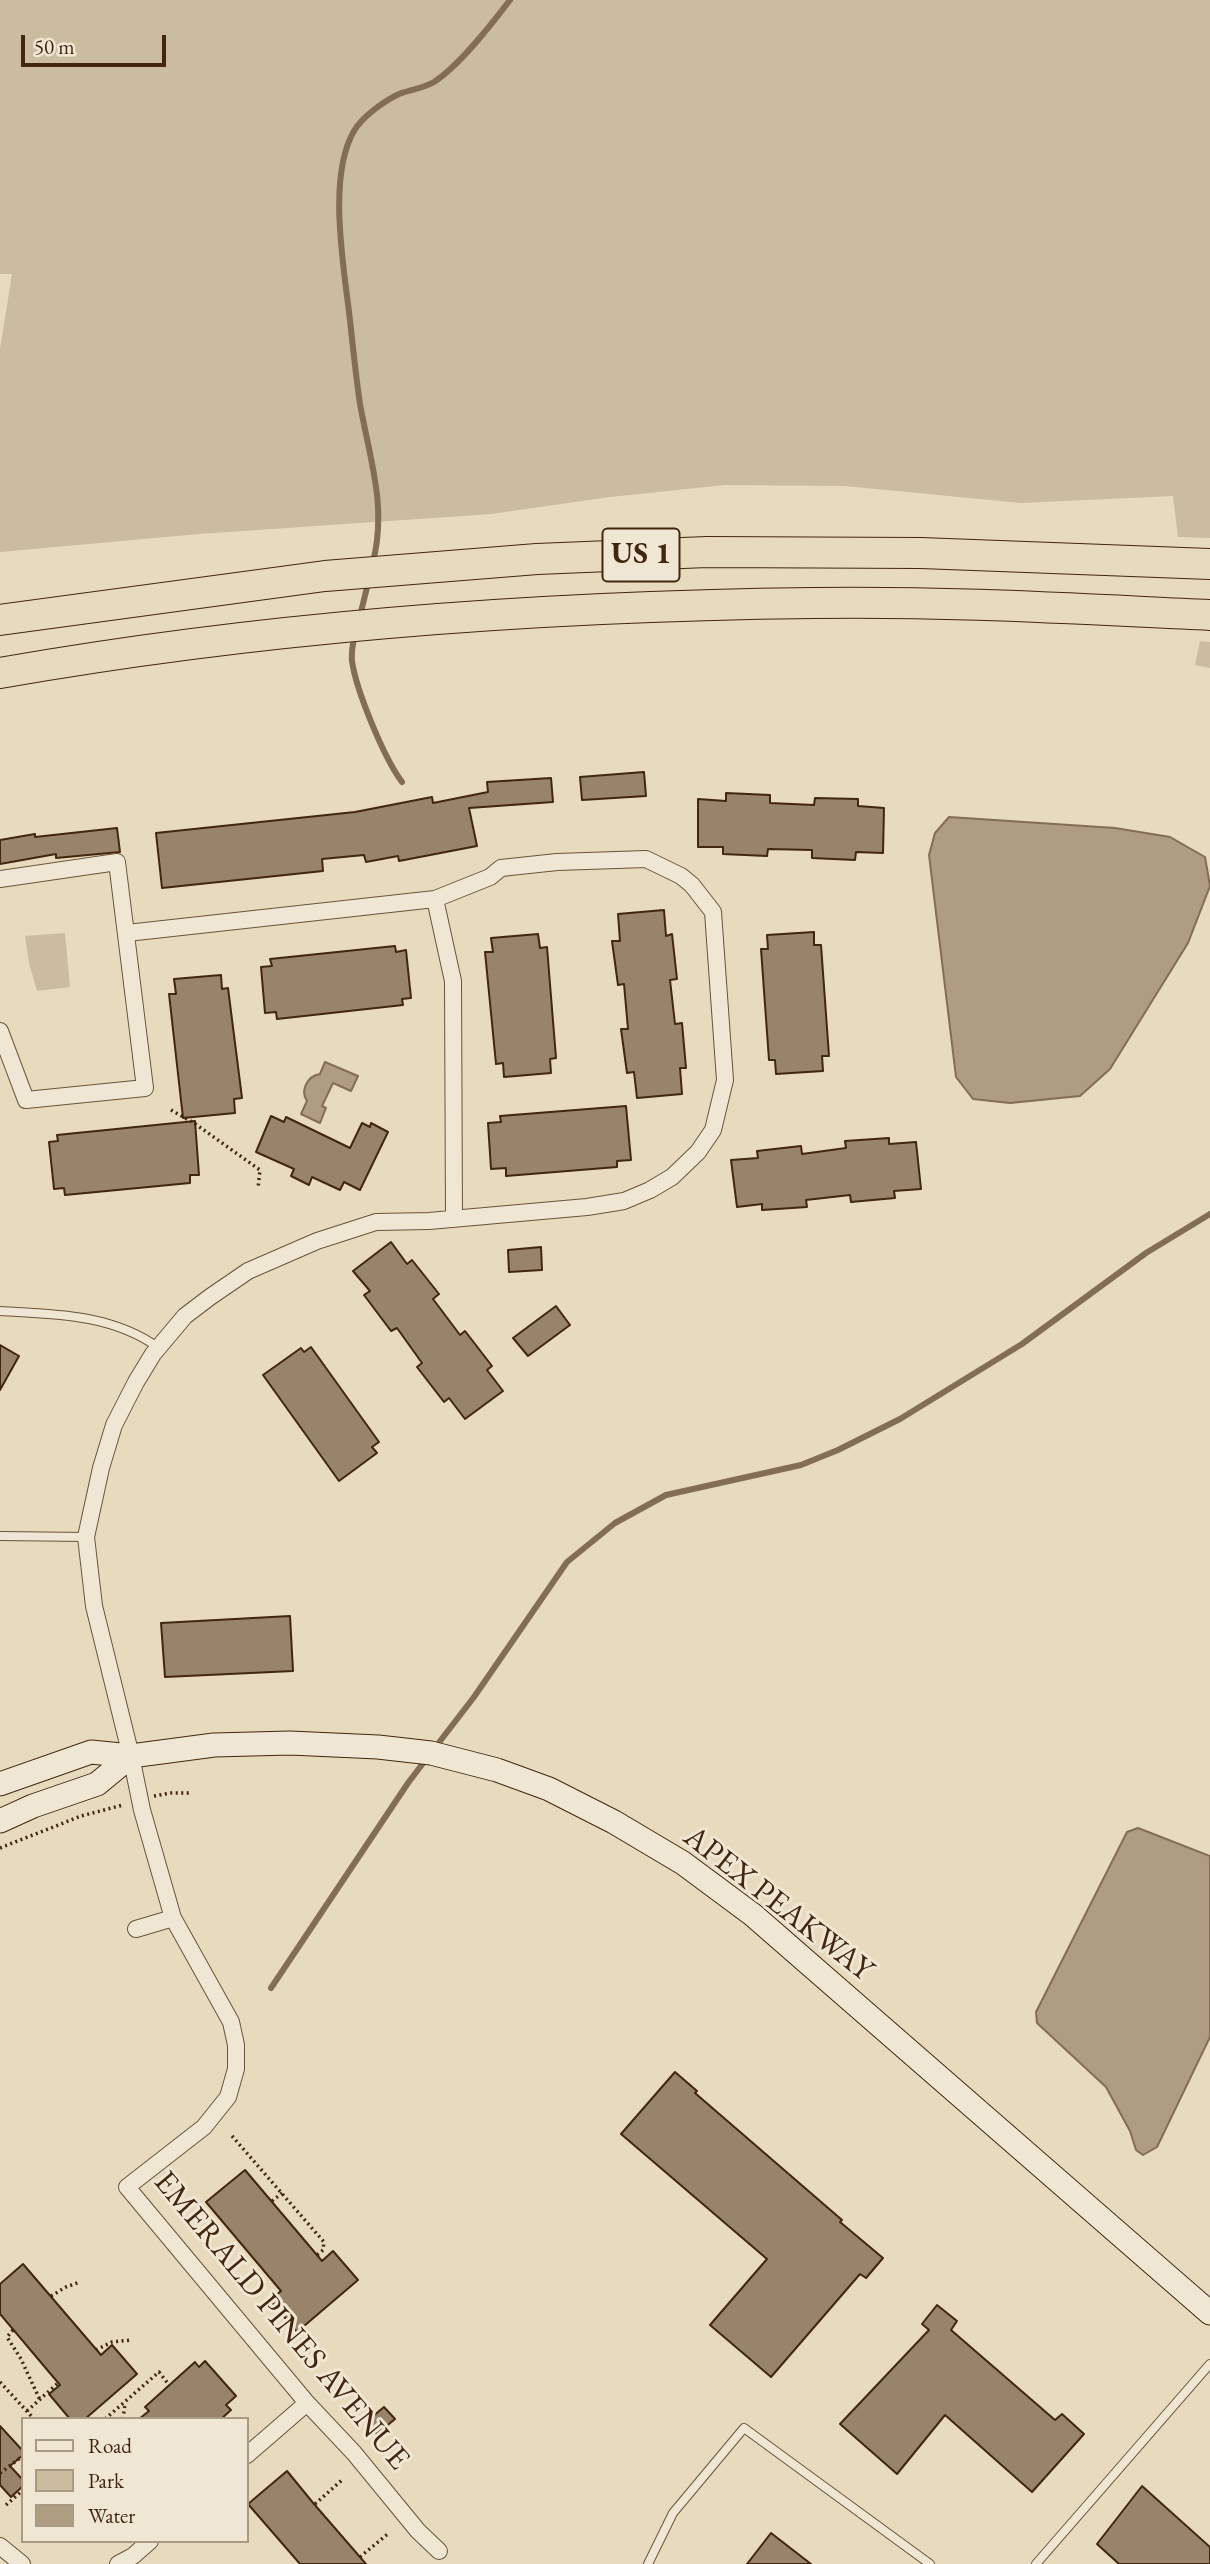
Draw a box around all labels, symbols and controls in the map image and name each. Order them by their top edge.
scale bar [24,21,170,65]
text: 50 m [34,33,75,60]
road number: US 1 [602,528,680,582]
street label: APEX PEAKWAY [676,1818,880,1990]
street label: EMERALD PINES AVENUE [145,2164,417,2478]
legend [21,2417,248,2543]
text: Road [88,2432,132,2459]
text: Park [88,2467,124,2494]
text: Water [88,2502,135,2529]

